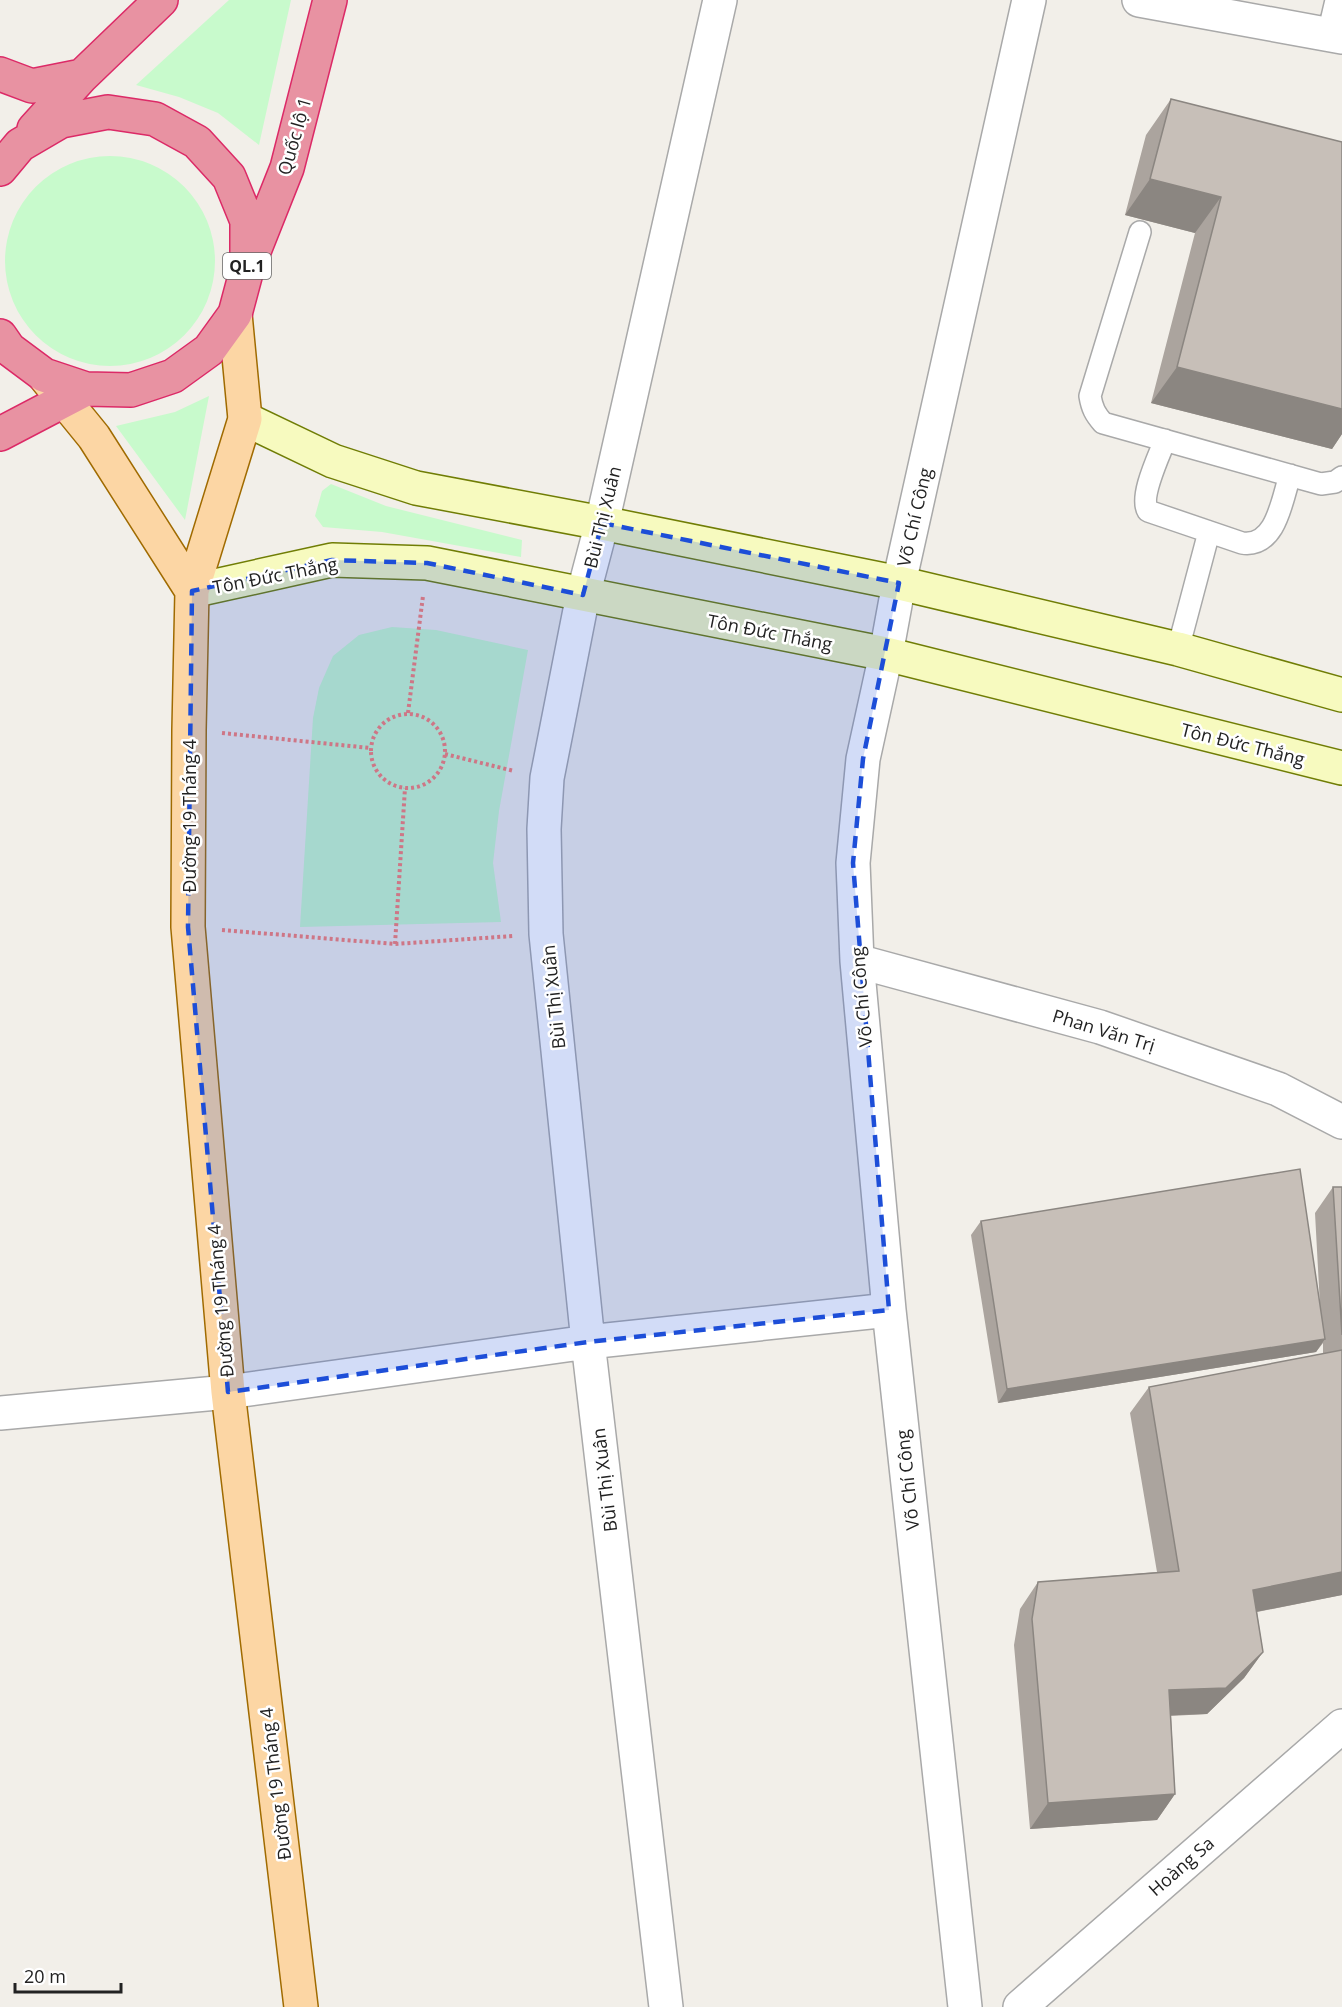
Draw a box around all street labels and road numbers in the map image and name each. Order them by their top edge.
street label: Quốc lộ 1 [272,94,316,178]
road number: QL.1 [223,253,271,279]
street label: Bùi Thị Xuân [578,463,626,571]
street label: Võ Chí Công [891,465,937,569]
street label: Tôn Đức Thắng [211,551,340,599]
street label: Tôn Đức Thắng [706,608,835,656]
street label: Tôn Đức Thắng [1179,717,1307,771]
street label: Đường 19 Tháng 4 [177,739,201,893]
street label: Bùi Thị Xuân [536,944,570,1050]
street label: Võ Chí Công [845,946,877,1048]
street label: Phan Văn Trị [1050,1003,1158,1057]
street label: Đường 19 Tháng 4 [201,1224,239,1378]
street label: Bùi Thị Xuân [586,1427,622,1533]
street label: Võ Chí Công [890,1428,924,1531]
street label: Đường 19 Tháng 4 [254,1706,296,1862]
street label: Hoàng Sa [1143,1831,1219,1901]

